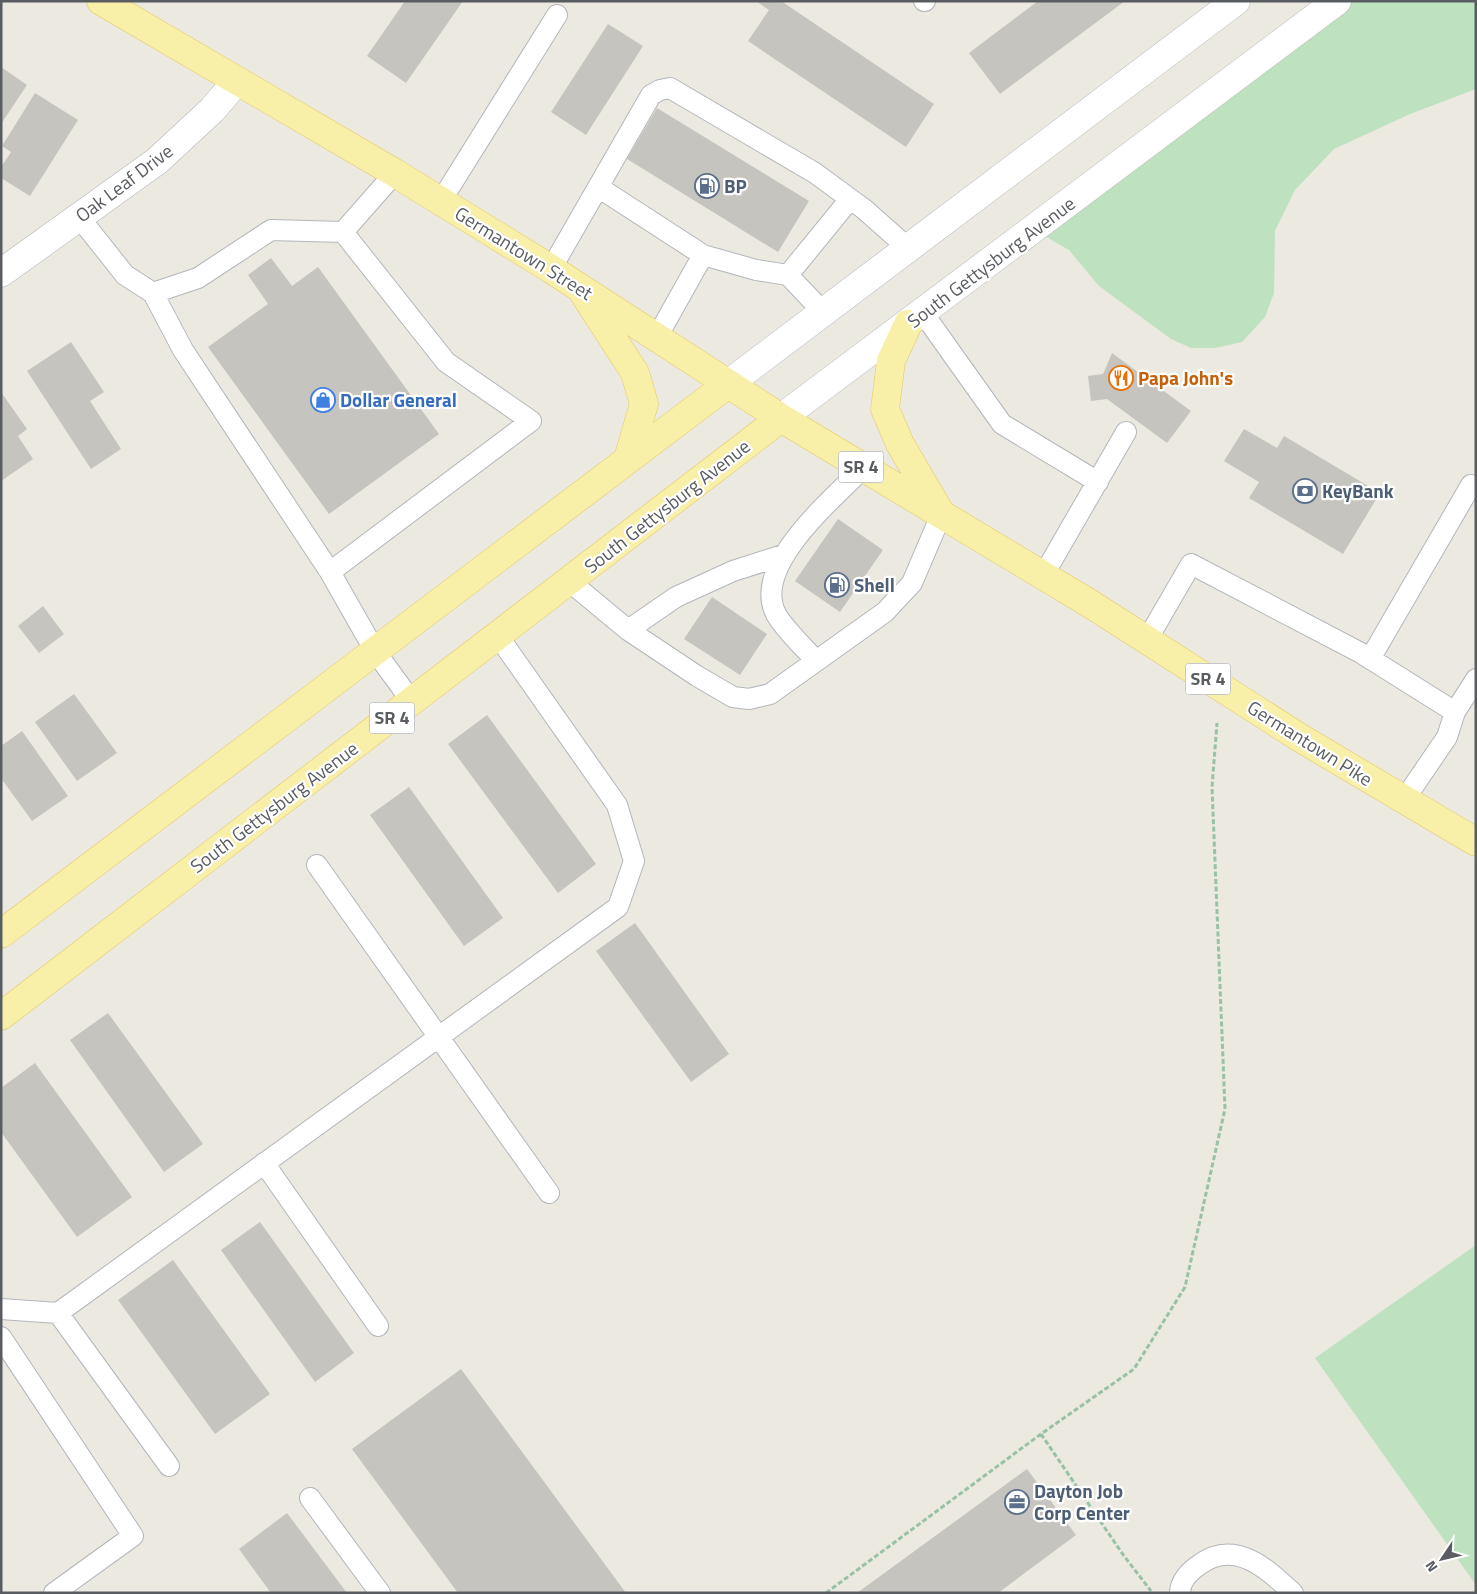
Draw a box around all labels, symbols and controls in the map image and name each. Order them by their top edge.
street label: Oak Leaf Drive [69,136,179,229]
place label: BP [724,171,747,200]
fuel station icon: BP [694,173,720,199]
street label: South Gettysburg Avenue [901,189,1081,335]
street label: Germantown Street [450,198,599,307]
place label: Papa John's [1138,363,1233,392]
restaurant icon: Papa John's [1108,365,1134,391]
place label: Dollar General [340,385,457,414]
shop icon: Dollar General [310,387,336,413]
street label: South Gettysburg Avenue [577,431,756,580]
road number: SR 4 [838,452,884,482]
place label: KeyBank [1322,476,1394,505]
bank icon: KeyBank [1292,478,1318,504]
place label: Shell [854,570,895,599]
fuel station icon: Shell [824,572,850,598]
road number: SR 4 [1186,664,1230,694]
street label: Germantown Pike [1242,692,1378,793]
road number: SR 4 [370,702,414,734]
street label: South Gettysburg Avenue [184,734,364,880]
place label: Dayton Job Corp Center [1034,1476,1130,1527]
office icon: Dayton Job Corp Center [1004,1489,1030,1515]
north arrow [1417,1534,1467,1584]
text: N [1420,1557,1442,1577]

